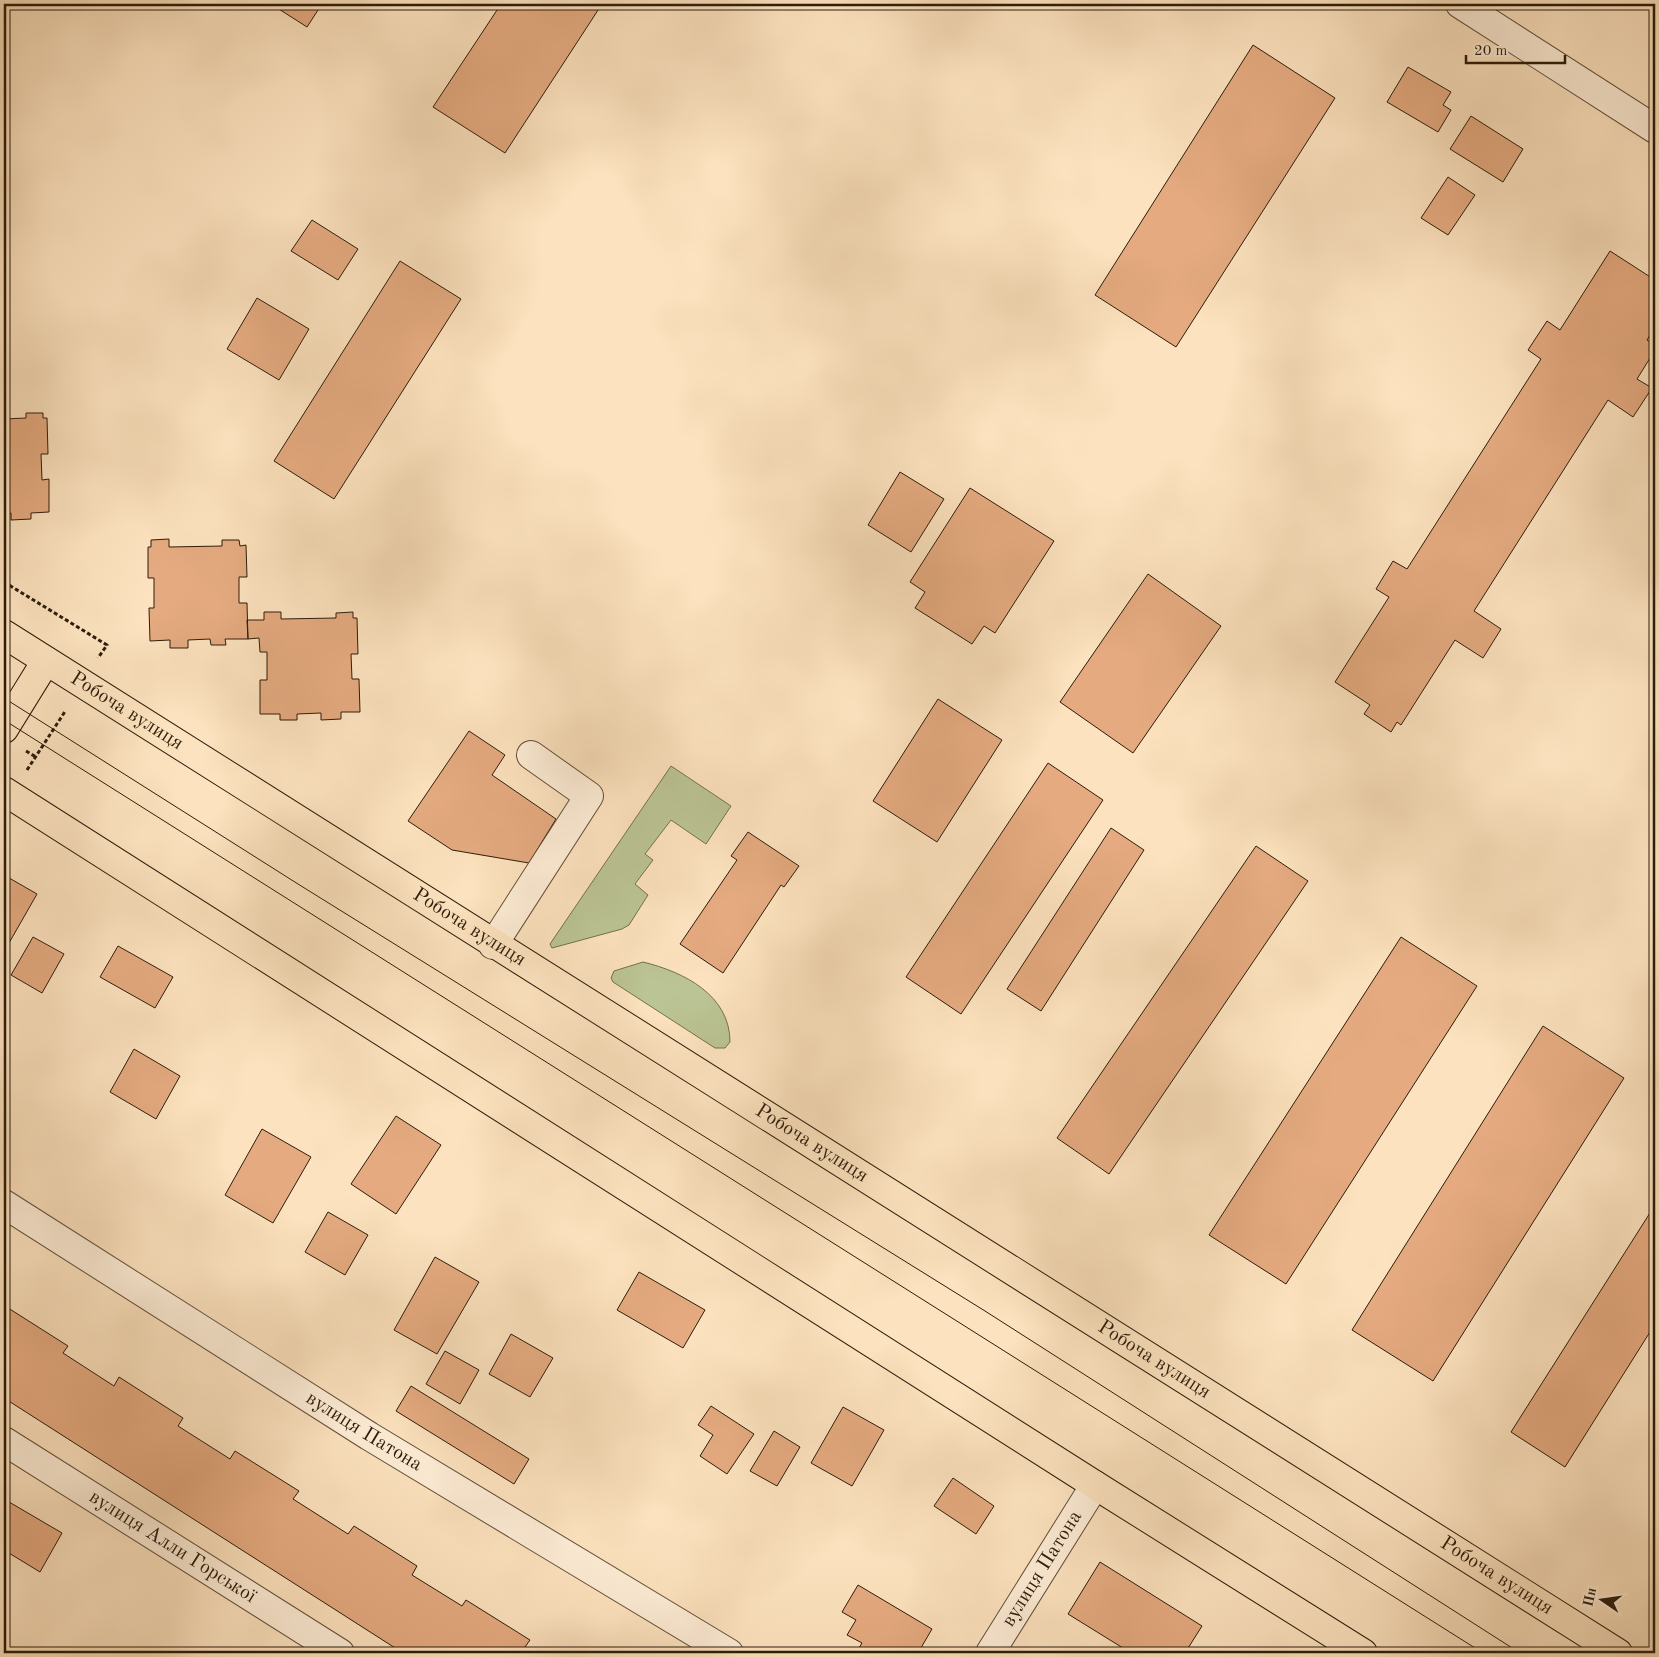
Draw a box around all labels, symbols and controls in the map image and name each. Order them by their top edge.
scale bar [1466,32,1565,64]
text: 20 m [1474,44,1508,59]
street label: Робоча вулиця [67,668,187,754]
street label: Робоча вулиця [409,885,529,971]
street label: Робоча вулиця [752,1101,871,1187]
street label: Робоча вулиця [1094,1317,1214,1403]
street label: вулиця Патона [302,1388,426,1476]
street label: вулиця Алли Горської [85,1487,260,1607]
street label: вулиця Патона [999,1507,1086,1631]
street label: Робоча вулиця [1437,1533,1556,1619]
north arrow [1576,1574,1626,1624]
text: Пн [1581,1586,1599,1608]

